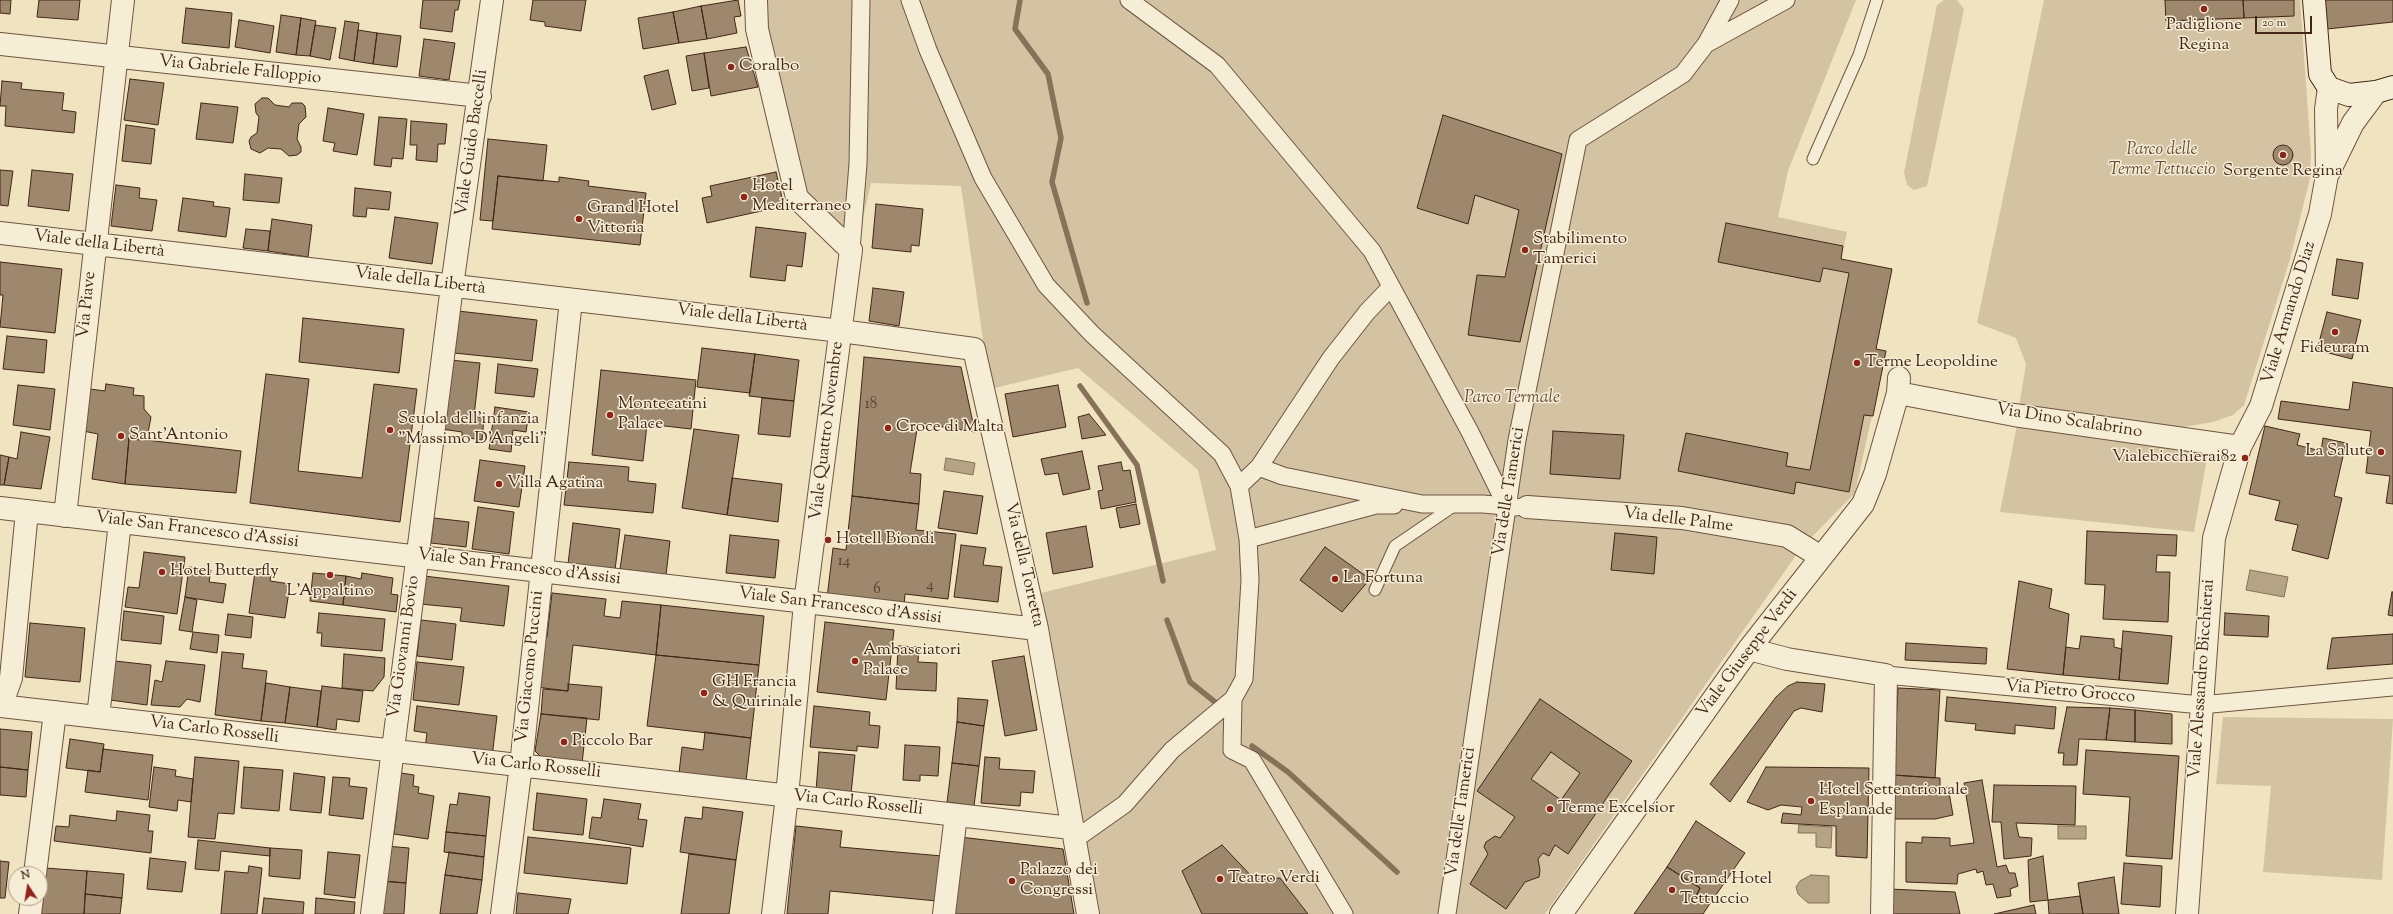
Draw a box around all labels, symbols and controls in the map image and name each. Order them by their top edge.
marker: Padiglione Regina [2199,4,2209,14]
scale bar [2257,8,2314,34]
text: 20 m [2262,14,2286,32]
place label: Padiglione Regina [2166,16,2242,56]
street label: Via Gabriele Falloppio [158,52,322,90]
place label: Coralbo [739,57,799,77]
marker: Coralbo [726,62,736,72]
street label: Viale Guido Baccelli [453,68,493,218]
park label: Parco delle Terme Tettuccio [2109,141,2215,181]
marker: Sorgente Regina [2278,150,2288,160]
place label: Sorgente Regina [2223,162,2343,182]
place label: Hotel Mediterraneo [752,177,851,217]
marker: Hotel Mediterraneo [739,192,749,202]
place label: Grand Hotel Vittoria [587,199,679,239]
marker: Grand Hotel Vittoria [574,214,584,224]
street label: Viale della Libertà [32,227,166,263]
place label: Stabilimento Tamerici [1533,230,1627,270]
street label: Viale Armando Diaz [2259,239,2321,387]
marker: Stabilimento Tamerici [1520,245,1530,255]
street label: Viale della Libertà [353,264,487,300]
street label: Via Piave [74,271,102,339]
street label: Viale della Libertà [675,301,809,337]
marker: Fideuram [2330,327,2340,337]
place label: Fideuram [2300,339,2370,359]
street label: Viale Quattro Novembre [807,340,849,522]
place label: Terme Leopoldine [1865,353,1998,373]
marker: Terme Leopoldine [1852,358,1862,368]
park label: Parco Termale [1464,389,1560,409]
place label: Montecatini Palace [618,395,707,435]
house number: 18 [865,396,877,414]
street label: Via Dino Scalabrino [1994,400,2144,444]
place label: Scuola dell'infanzia "Massimo D'Angeli" [398,410,547,450]
marker: Montecatini Palace [605,410,615,420]
place label: Croce di Malta [896,418,1004,438]
marker: Croce di Malta [883,423,893,433]
marker: Scuola dell'infanzia "Massimo D'Angeli" [385,425,395,435]
place label: Sant'Antonio [129,426,228,446]
street label: Via delle Tamerici [1490,426,1530,558]
marker: Sant'Antonio [116,431,126,441]
place label: La Salute [2305,442,2373,462]
marker: La Salute [2376,447,2386,457]
place label: Vialebicchierai82 [2112,448,2237,468]
marker: Vialebicchierai82 [2240,453,2250,463]
place label: Villa Agatina [507,474,603,494]
marker: Villa Agatina [494,479,504,489]
street label: Via della Torretta [999,501,1047,629]
street label: Via delle Palme [1622,504,1734,538]
street label: Viale San Francesco d'Assisi [94,508,300,554]
place label: Hotell Biondi [836,530,934,550]
marker: Hotell Biondi [823,535,833,545]
street label: Viale San Francesco d'Assisi [416,545,622,591]
house number: 14 [838,553,850,571]
place label: Hotel Butterfly [170,562,279,582]
marker: Hotel Butterfly [157,567,167,577]
place label: La Fortuna [1343,569,1423,589]
marker: L'Appaltino [325,570,335,580]
street label: Via Giovanni Bovio [385,574,425,720]
marker: La Fortuna [1330,574,1340,584]
house number: 4 [926,577,934,595]
street label: Viale Alessandro Bicchierai [2186,579,2220,779]
house number: 6 [873,581,881,599]
place label: L'Appaltino [287,582,373,602]
street label: Viale San Francesco d'Assisi [737,584,943,630]
street label: Viale Giuseppe Verdi [1693,586,1803,722]
street label: Via Giacomo Puccini [513,590,549,744]
place label: Ambasciatori Palace [863,641,961,681]
marker: Ambasciatori Palace [850,656,860,666]
place label: GH Francia & Quirinale [712,673,802,713]
street label: Via Pietro Grocco [2004,677,2136,709]
marker: GH Francia & Quirinale [699,688,709,698]
street label: Via Carlo Rosselli [148,713,280,749]
place label: Piccolo Bar [572,732,653,752]
marker: Piccolo Bar [559,737,569,747]
street label: Via delle Tamerici [1443,746,1481,878]
street label: Via Carlo Rosselli [470,750,602,784]
place label: Hotel Settentrionale Esplanade [1819,781,1968,821]
street label: Via Carlo Rosselli [792,787,924,821]
marker: Hotel Settentrionale Esplanade [1806,796,1816,806]
place label: Terme Excelsior [1558,799,1675,819]
marker: Terme Excelsior [1545,804,1555,814]
place label: Palazzo dei Congressi [1020,861,1098,901]
north arrow [8,866,48,906]
text: N [20,867,32,884]
place label: Teatro Verdi [1228,869,1320,889]
place label: Grand Hotel Tettuccio [1680,870,1772,910]
marker: Teatro Verdi [1215,874,1225,884]
marker: Palazzo dei Congressi [1007,876,1017,886]
marker: Grand Hotel Tettuccio [1667,885,1677,895]

